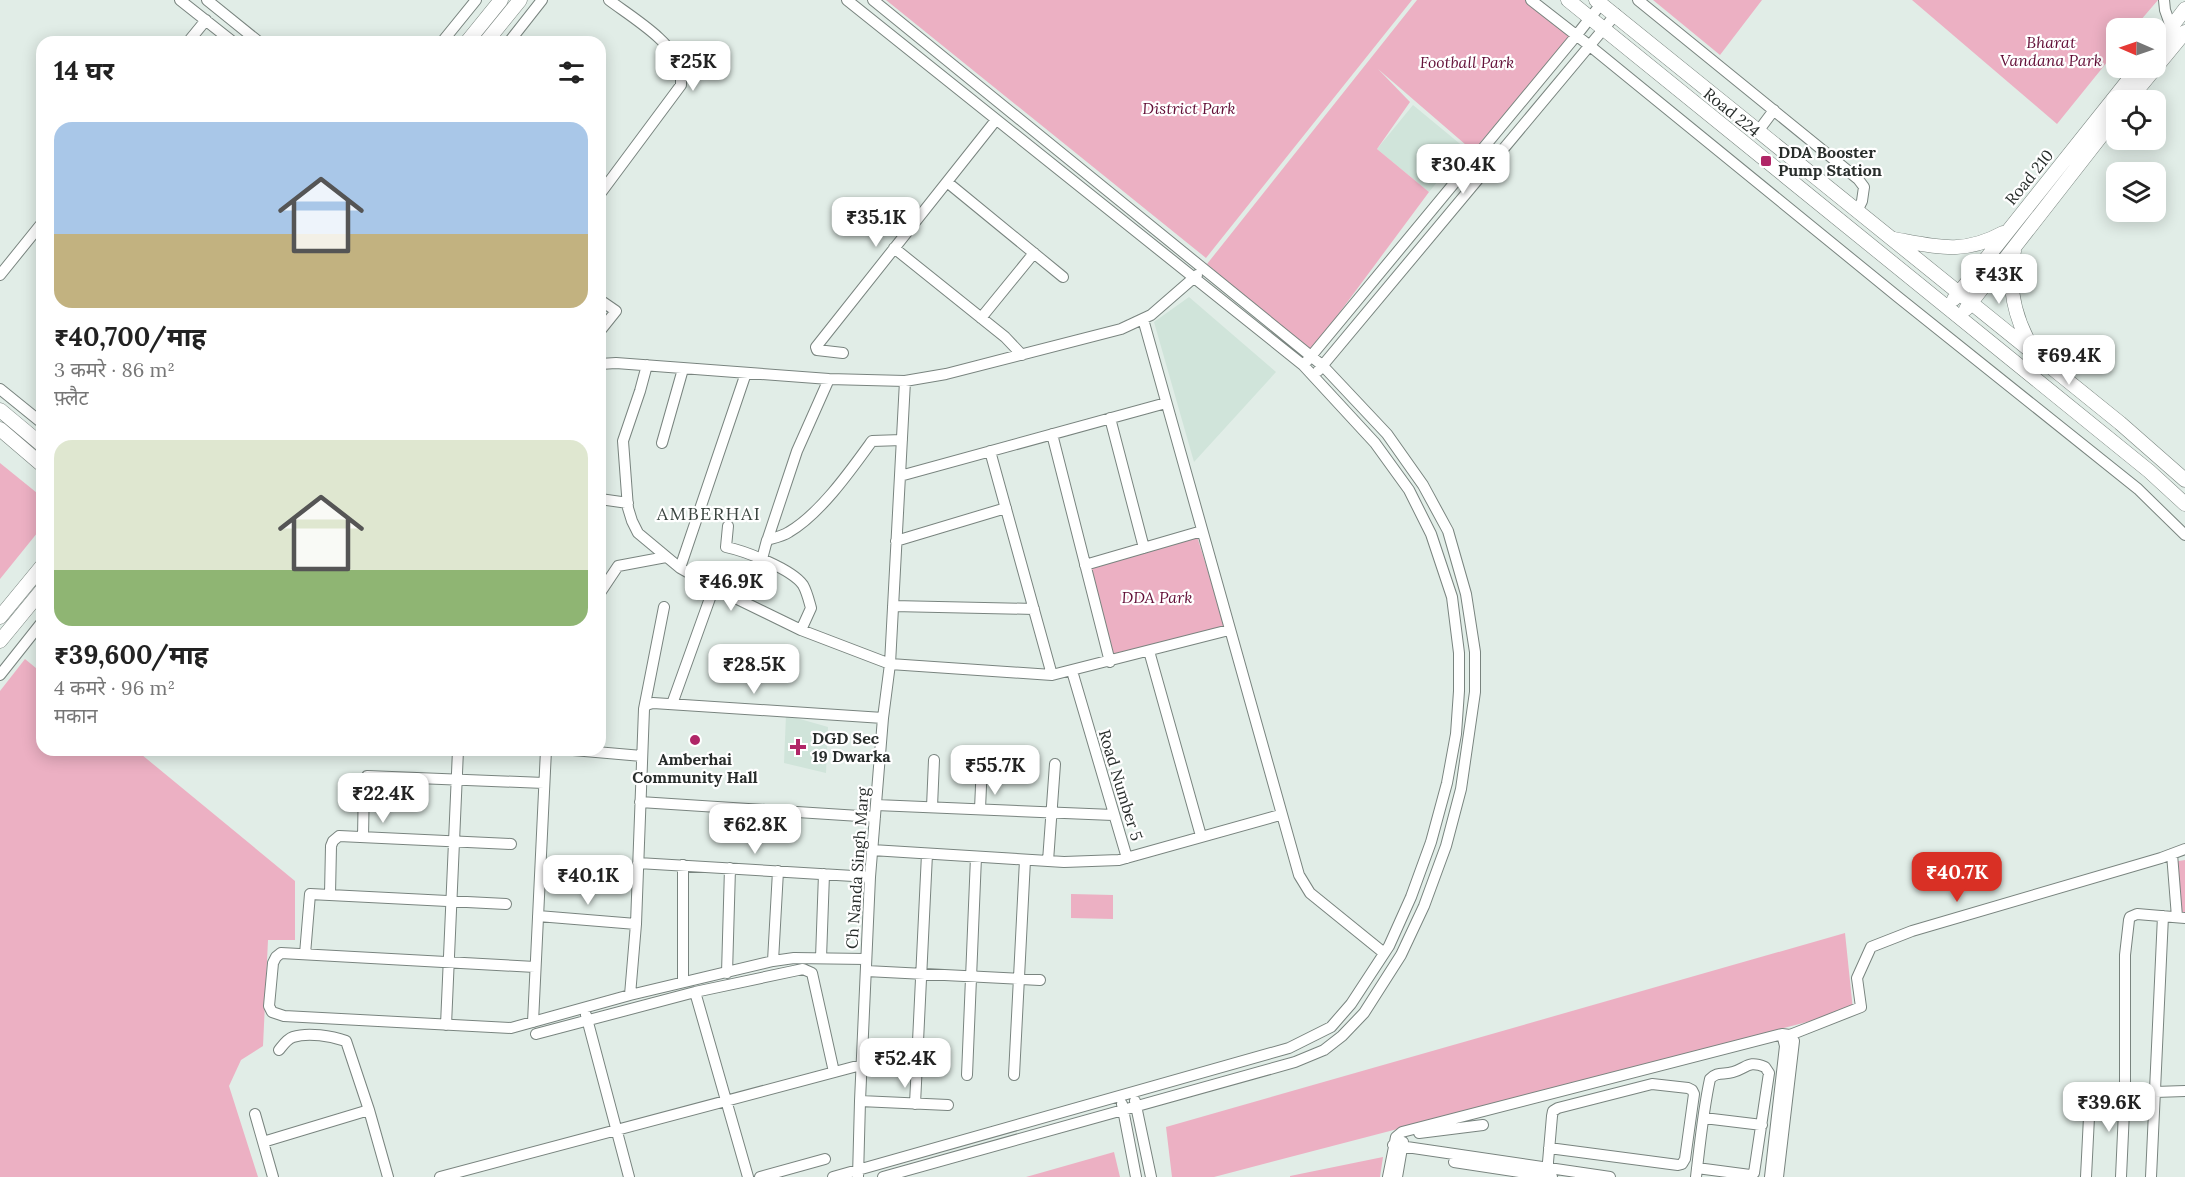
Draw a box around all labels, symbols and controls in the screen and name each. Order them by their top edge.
north arrow [2106,18,2166,78]
map controls [2106,18,2166,222]
park label: Bharat Vandana Park [2000,32,2102,70]
pin: ₹25K [657,41,729,92]
text: ₹25K [669,48,717,73]
park label: Football Park [1420,52,1514,72]
text: 14 घर [54,54,114,87]
icon: filters [555,56,588,89]
street label: Road 224 [1700,83,1765,141]
button: locate [2106,90,2166,150]
park label: District Park [1142,98,1236,118]
place label: DDA Booster Pump Station [1778,142,1882,180]
pin: ₹30.4K [1414,144,1512,195]
street label: Road 210 [2001,145,2057,209]
text: ₹30.4K [1431,151,1495,176]
marker: DDA Booster Pump Station [1759,154,1773,168]
icon: home [267,161,375,269]
button: layers [2106,162,2166,222]
pin: ₹35.1K [827,197,925,248]
text: ₹35.1K [846,204,906,229]
pin: ₹43K [1963,254,2035,305]
text: ₹43K [1975,261,2023,286]
text: ₹40,700/माह [54,320,206,353]
pin: ₹69.4K [2020,335,2118,386]
text: ₹69.4K [2037,342,2101,367]
text: 3 कमरे · 86 m² [54,357,175,382]
text: फ़्लैट [54,385,89,410]
icon: home [267,479,375,587]
district label: AMBERHAI [656,502,761,525]
pin: ₹46.9K [682,561,780,612]
text: ₹46.9K [699,568,763,593]
park label: DDA Park [1122,587,1192,607]
text: ₹39,600/माह [54,638,208,671]
pin: ₹28.5K [705,644,803,695]
text: ₹28.5K [722,651,786,676]
text: 4 कमरे · 96 m² [54,675,175,700]
text: मकान [54,703,98,728]
street label: Road Number 5 [1095,727,1147,843]
place label: DGD Sec 19 Dwarka [812,728,891,766]
marker: Amberhai Community Hall [688,733,702,747]
marker: DGD Sec 19 Dwarka [789,738,807,756]
pin: ₹55.7K [946,745,1044,796]
place label: Amberhai Community Hall [632,749,758,787]
text: ₹55.7K [965,752,1025,777]
pin: ₹22.4K [334,773,432,824]
text: ₹22.4K [352,780,414,805]
street label: Ch Nanda Singh Marg [841,785,873,949]
pin: ₹62.8K [706,804,804,855]
text: ₹62.8K [723,811,787,836]
pin: ₹40.7K [1908,852,2006,903]
pin: ₹40.1K [539,855,637,906]
text: ₹40.7K [1926,859,1988,884]
text: ₹40.1K [557,862,619,887]
pin: ₹52.4K [856,1038,954,1089]
text: ₹52.4K [874,1045,936,1070]
pin: ₹39.6K [2060,1082,2158,1133]
text: ₹39.6K [2077,1089,2141,1114]

